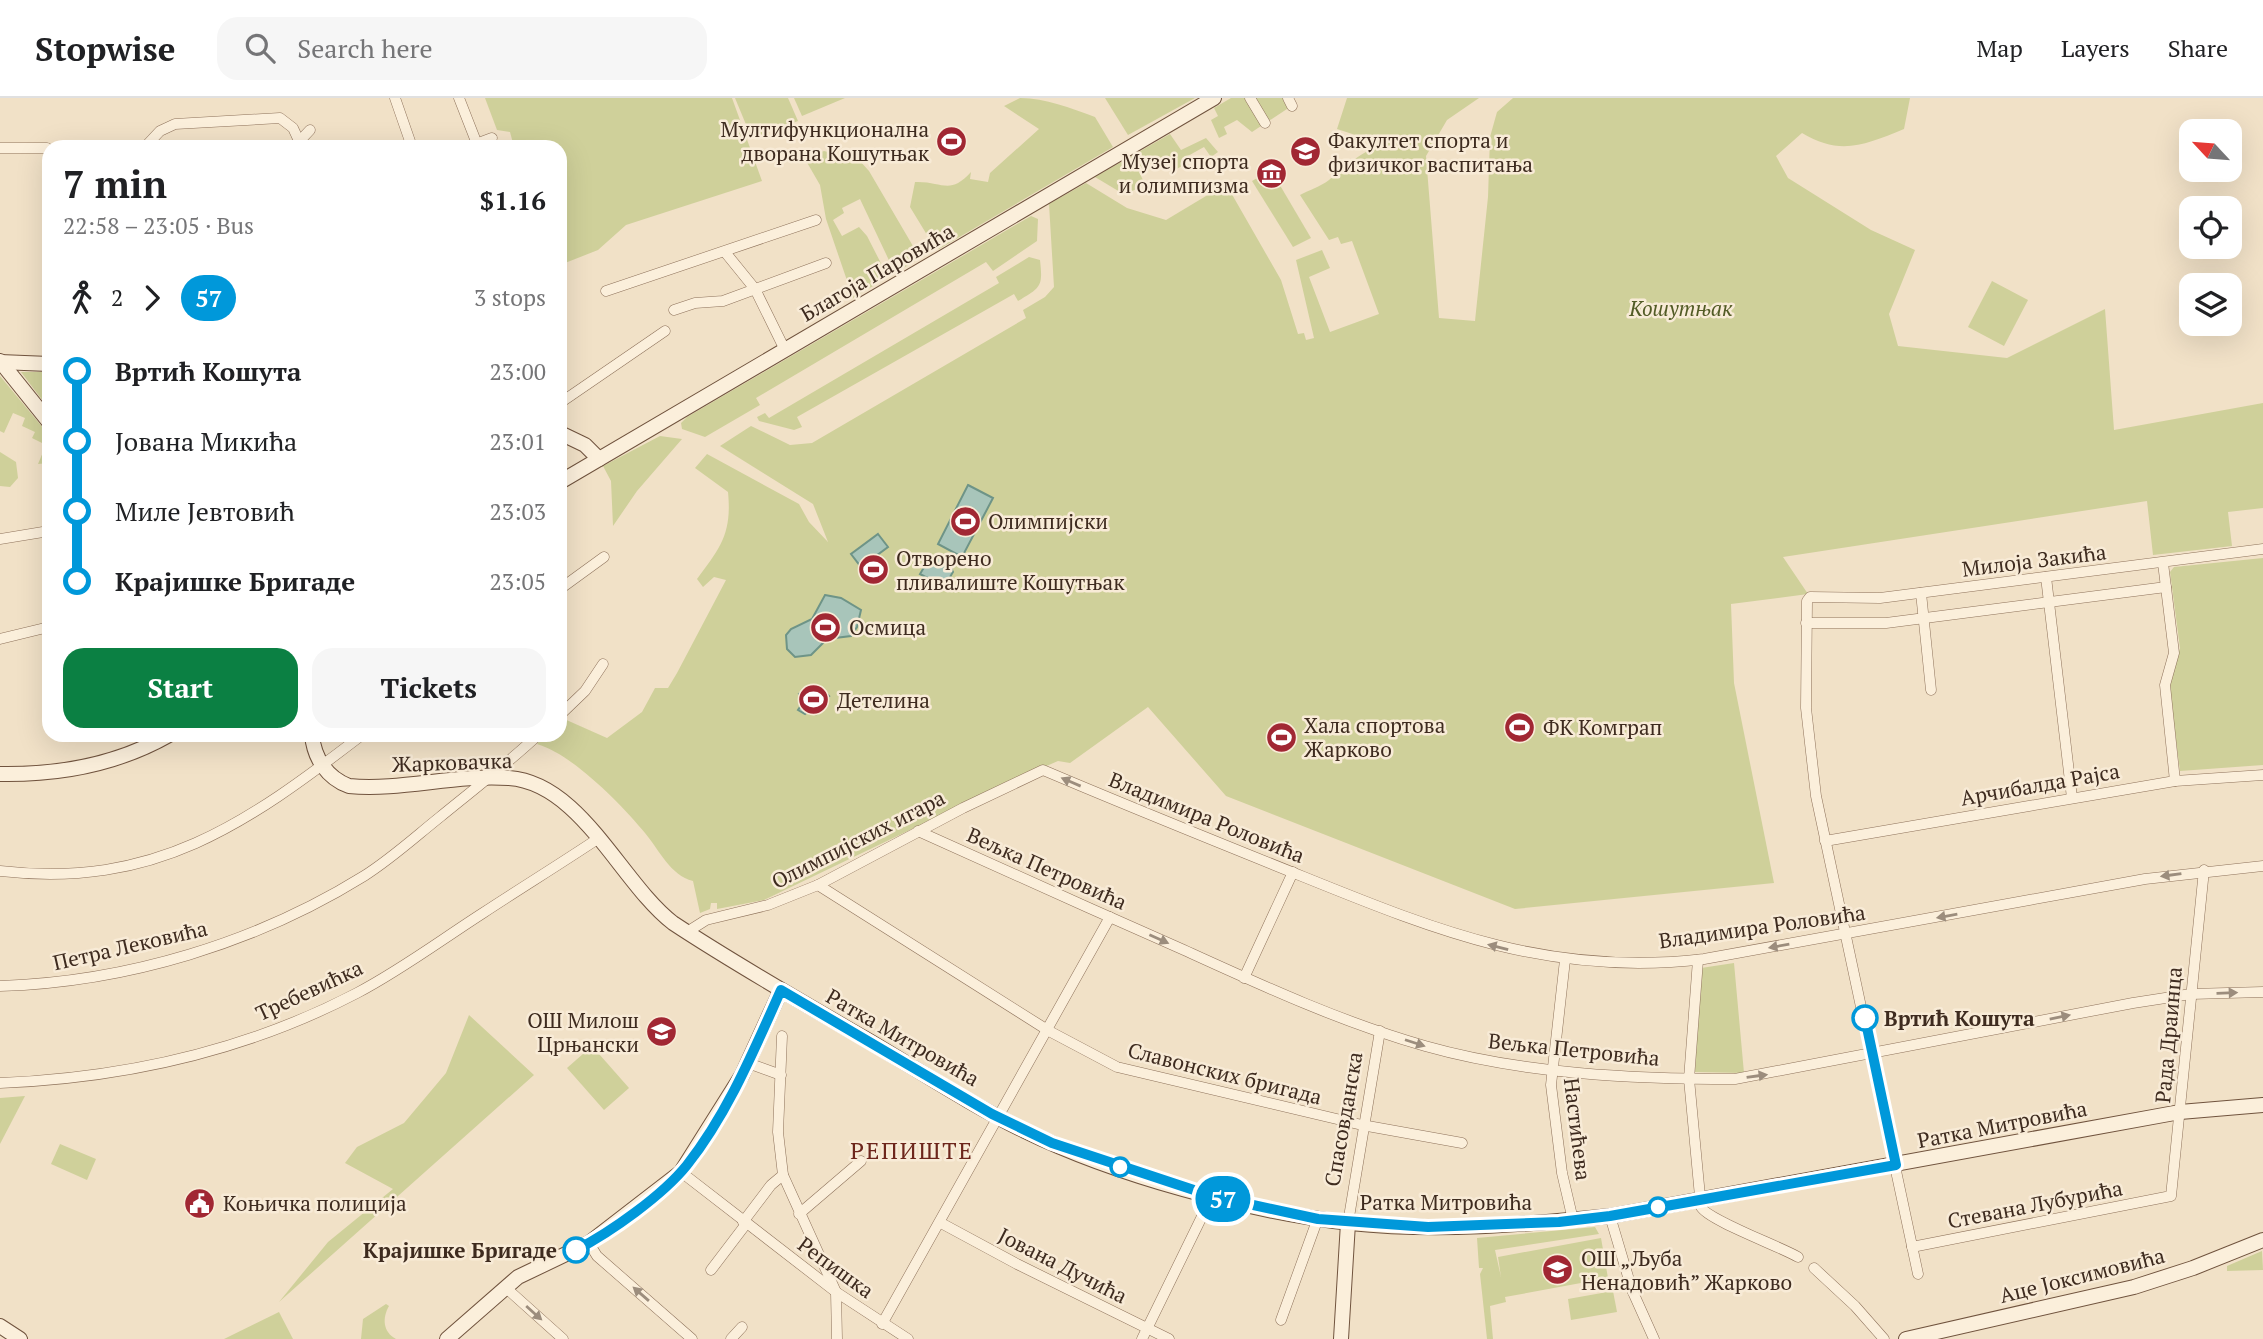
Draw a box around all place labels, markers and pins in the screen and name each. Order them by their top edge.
place label: Мултифункционална дворана Кошутњак [721,115,930,167]
sports icon: Мултифункционална дворана Кошутњак [935,124,969,158]
place label: Факултет спорта и физичког васпитања [1328,126,1533,178]
school or university icon: Факултет спорта и физичког васпитања [1288,135,1322,169]
place label: Музеј спорта и олимпизма [1119,147,1249,199]
museum icon: Музеј спорта и олимпизма [1255,156,1289,190]
sports icon: Олимпијски [948,504,982,538]
place label: Олимпијски [988,507,1108,535]
place label: Отворено пливалиште Кошутњак [896,544,1125,596]
sports icon: Отворено пливалиште Кошутњак [856,553,890,587]
sports icon: Осмица [809,610,843,644]
place label: Осмица [849,613,926,641]
sports icon: Детелина [797,683,831,717]
place label: Детелина [837,686,930,714]
sports icon: ФК Комграп [1503,710,1537,744]
place label: Хала спортова Жарково [1304,711,1446,763]
place label: ФК Комграп [1543,713,1663,741]
sports icon: Хала спортова Жарково [1264,720,1298,754]
place label: Вртић Кошута [1884,1004,2035,1032]
marker: Вртић Кошута [1852,1005,1878,1031]
place label: ОШ Милош Црњански [527,1006,639,1058]
school or university icon: ОШ Милош Црњански [645,1015,679,1049]
unlabelled marker [1110,1157,1130,1177]
public building icon: Коњичка полиција [183,1186,217,1220]
place label: Коњичка полиција [223,1189,407,1217]
unlabelled marker [1648,1197,1668,1217]
place label: Крајишке Бригаде [363,1236,557,1264]
marker: Крајишке Бригаде [563,1237,589,1263]
place label: ОШ „Љуба Ненадовић” Жарково [1581,1244,1792,1296]
school or university icon: ОШ „Љуба Ненадовић” Жарково [1541,1253,1575,1287]

